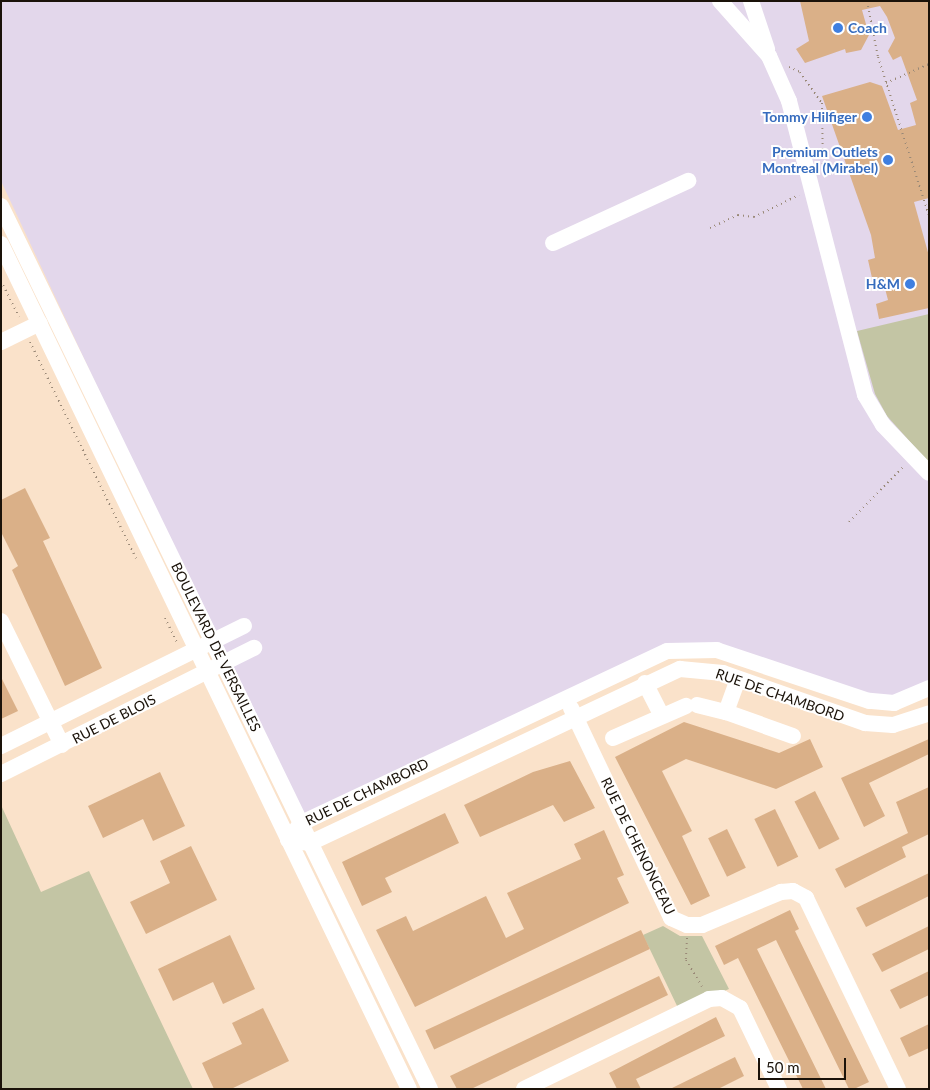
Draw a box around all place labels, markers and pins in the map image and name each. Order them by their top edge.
place label: Coach [848,20,887,36]
marker: Coach [832,22,844,34]
place label: Tommy Hilfiger [762,109,857,125]
marker: Tommy Hilfiger [861,111,873,123]
place label: Premium Outlets Montreal (Mirabel) [762,144,878,176]
marker: Premium Outlets Montreal (Mirabel) [882,154,894,166]
place label: H&M [866,276,900,292]
marker: H&M [904,278,916,290]

